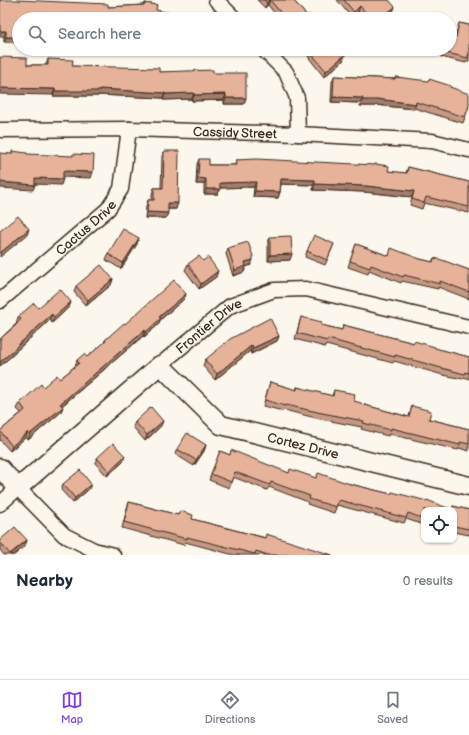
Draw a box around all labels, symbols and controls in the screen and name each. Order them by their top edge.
search box [12,12,457,56]
icon: search [26,23,48,45]
text: Search here [58,25,141,44]
street label: Cassidy Street [193,124,277,142]
street label: Cactus Drive [53,198,120,259]
street label: Frontier Drive [173,295,244,357]
street label: Cortez Drive [266,430,341,463]
map controls [421,507,457,543]
button: locate [421,507,457,543]
text: Nearby [16,571,73,591]
text: 0 results [403,573,453,589]
tab: Map [61,689,83,726]
tab: Directions [205,689,255,726]
tab: Saved [377,689,408,726]

